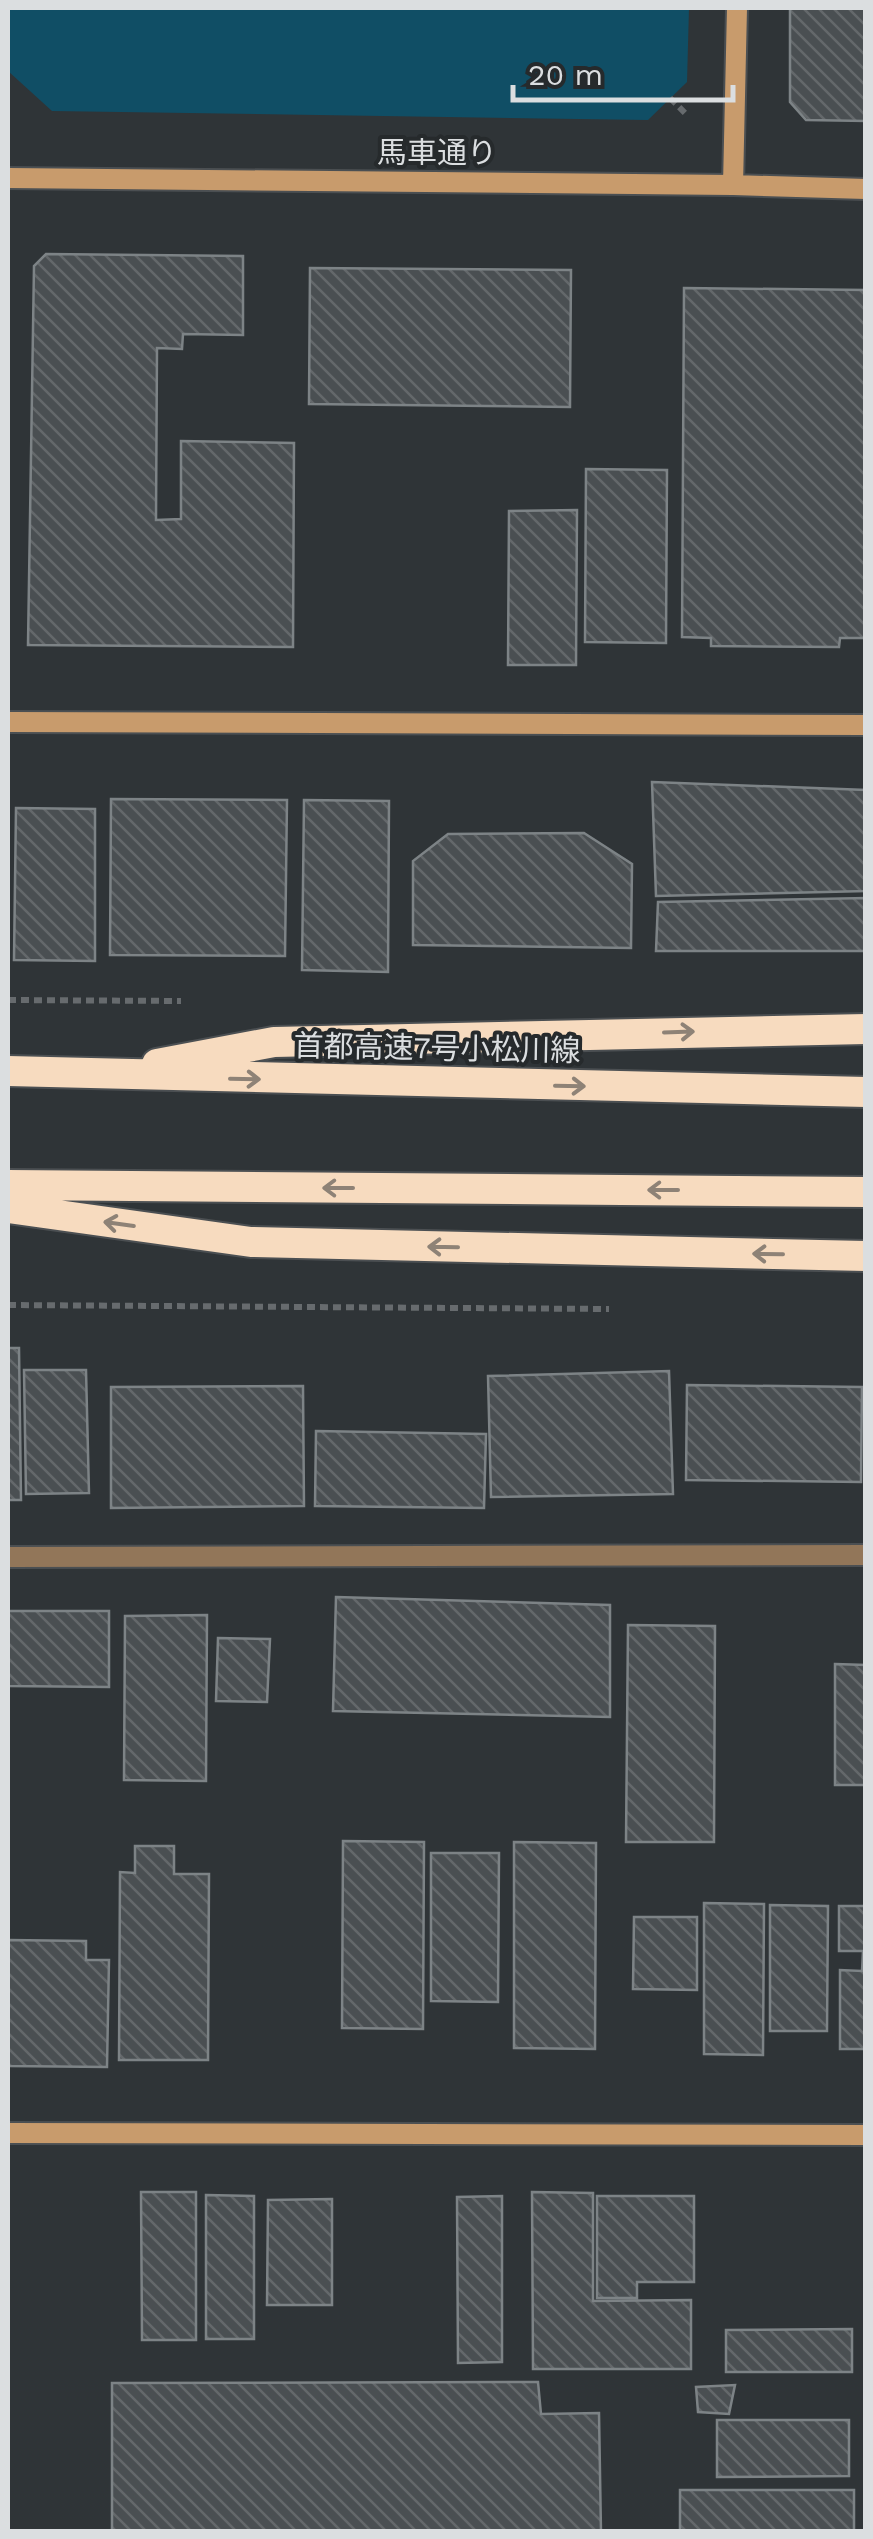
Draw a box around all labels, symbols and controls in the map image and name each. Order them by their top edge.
scale bar [513,40,733,102]
text: 20 m [528,57,603,92]
street label: 馬車通り [377,135,497,170]
one-way arrow [662,1022,694,1041]
street label: 首都高速7号小松川線 [293,1028,581,1068]
one-way arrow [228,1069,260,1088]
one-way arrow [553,1076,585,1095]
one-way arrow [323,1178,355,1197]
one-way arrow [648,1180,680,1200]
one-way arrow [104,1214,136,1232]
one-way arrow [428,1237,460,1256]
one-way arrow [753,1244,785,1263]

